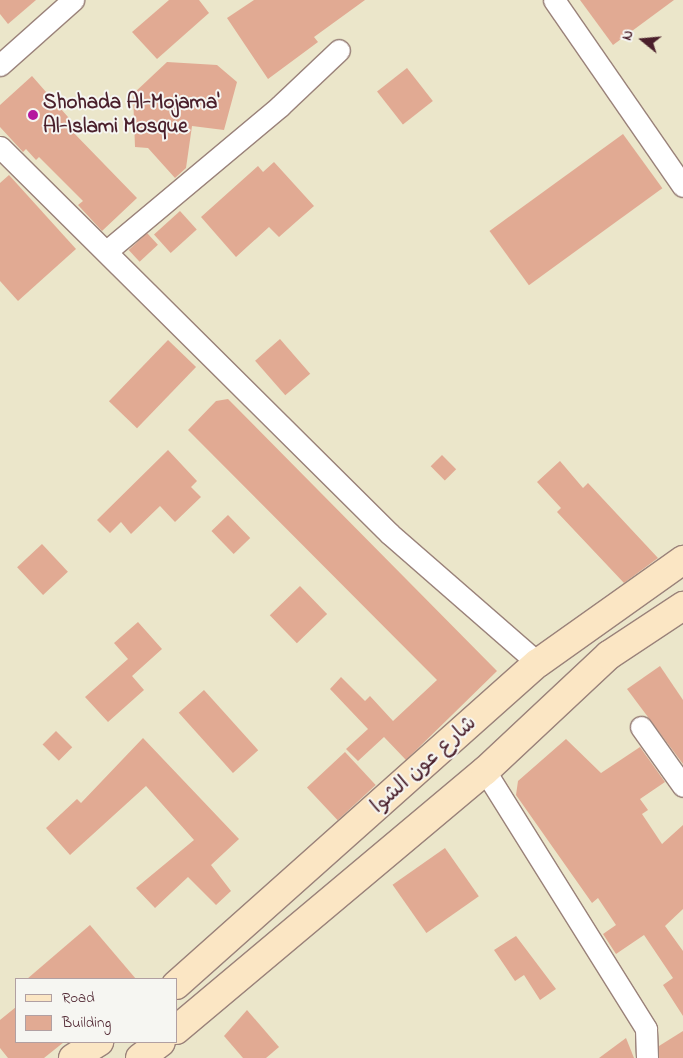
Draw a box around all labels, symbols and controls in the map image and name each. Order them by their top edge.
north arrow [618,15,668,65]
text: N [617,28,640,43]
place label: Shohada Al-Mojama' Al-Islami Mosque [43,90,219,140]
marker: Shohada Al-Mojama' Al-Islami Mosque [27,109,39,121]
street label: شارع عون الشوا [366,711,482,819]
legend [15,978,178,1043]
text: Road [62,987,95,1009]
text: Building [62,1012,111,1034]

